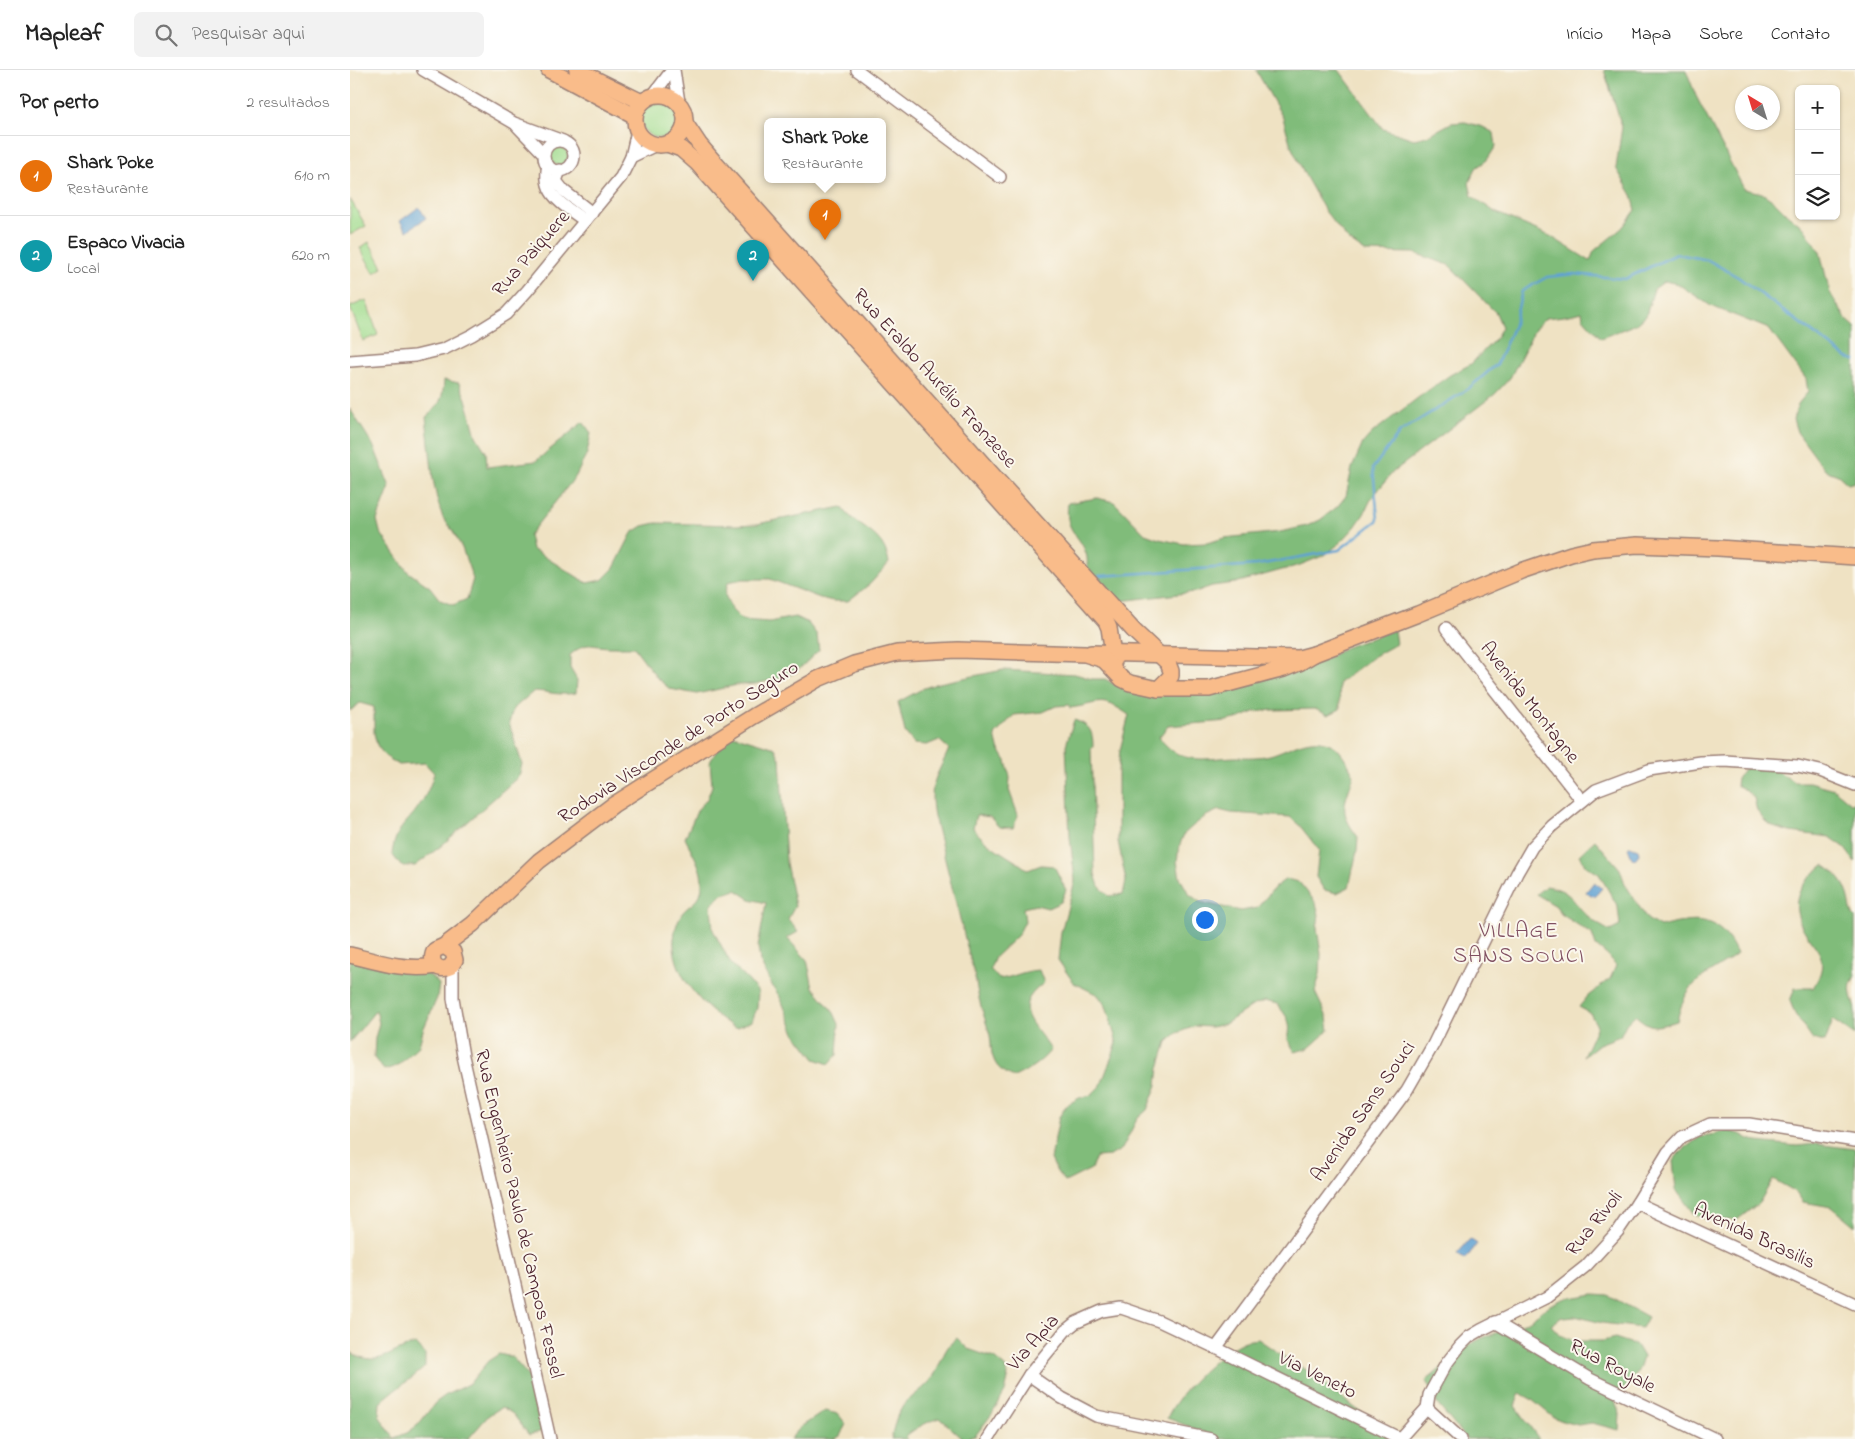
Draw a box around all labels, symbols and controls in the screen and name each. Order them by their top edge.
search box [134,12,484,57]
text: Mapleaf [25,17,104,52]
icon: search [152,21,180,49]
text: Pesquisar aqui [192,21,305,48]
text: Início [1566,22,1603,48]
text: Mapa [1631,22,1671,48]
text: Sobre [1699,22,1743,48]
text: Contato [1771,22,1830,48]
north arrow [1735,85,1780,130]
map controls [1795,85,1840,220]
button: + [1795,85,1840,130]
text: Por perto [20,88,99,118]
text: 2 resultados [247,91,330,115]
popup [764,118,886,183]
text: Shark Poke [782,125,868,152]
button: − [1795,130,1840,175]
text: Shark Poke [67,150,153,177]
text: Restaurante [782,152,863,176]
text: 1 [33,164,39,188]
text: 610 m [295,164,330,188]
button: layers [1795,175,1840,220]
text: Restaurante [67,177,148,201]
pin: 1 [809,199,841,240]
street label: Rua Paiquere [486,204,578,304]
text: Espaco Vivacia [67,230,185,257]
pin: 2 [737,240,769,281]
text: 2 [32,244,40,268]
text: 620 m [292,244,330,268]
text: Local [67,257,100,281]
street label: Rua Eraldo Aurélio Franzese [845,283,1023,475]
street label: Avenida Montagne [1471,636,1586,771]
street label: Rodovia Visconde de Porto Seguro [553,654,806,833]
your location [1192,907,1218,933]
district label: VILLAGE SANS SOUCI [1453,916,1585,973]
street label: Avenida Sans Souci [1305,1036,1423,1188]
street label: Rua Engenheiro Paulo de Campos Fessel [465,1047,570,1381]
street label: Rua Rivoli [1559,1185,1631,1263]
street label: Avenida Brasilis [1688,1196,1820,1278]
street label: Via Apia [1000,1308,1067,1379]
street label: Rua Royale [1564,1332,1660,1402]
street label: Via Veneto [1272,1344,1361,1407]

